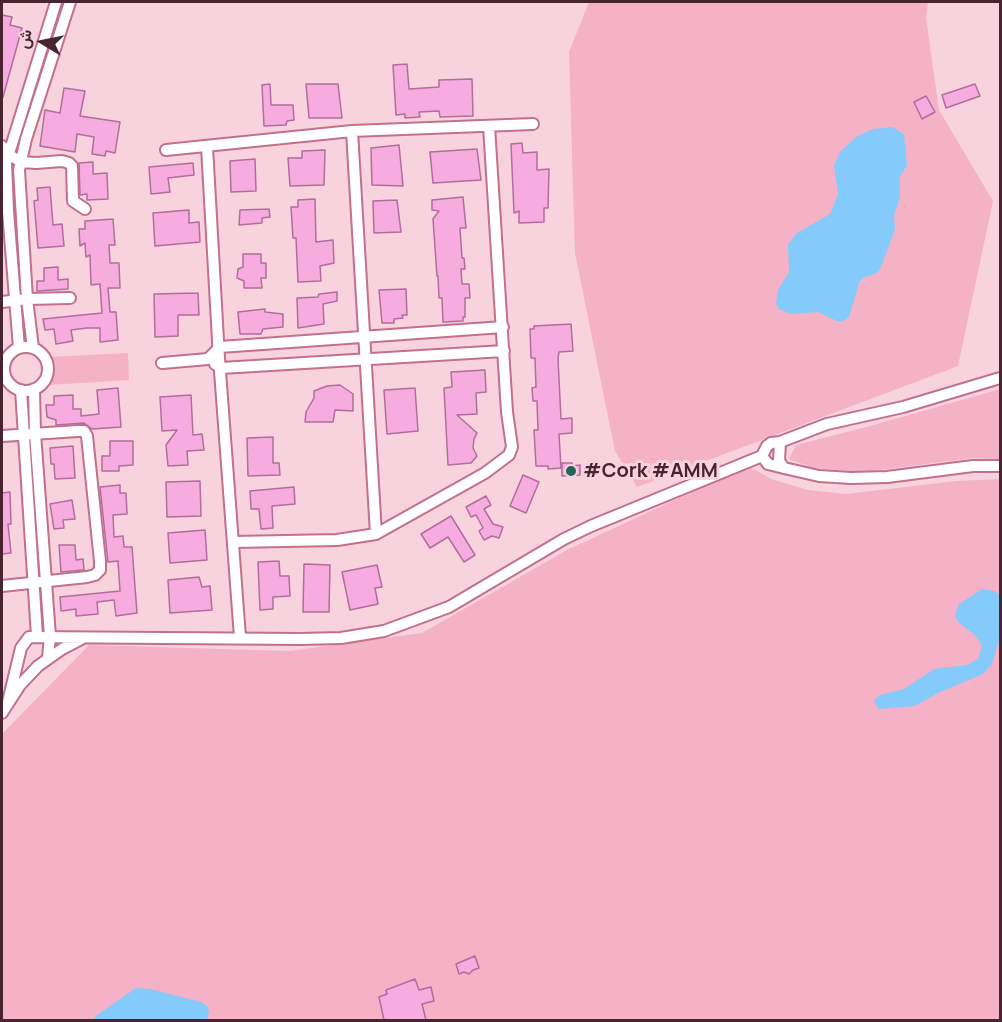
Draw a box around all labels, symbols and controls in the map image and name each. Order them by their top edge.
north arrow [12,12,72,72]
text: ش [12,28,37,50]
place label: #Cork #AMM [583,459,718,483]
marker: #Cork #AMM [564,464,578,478]

